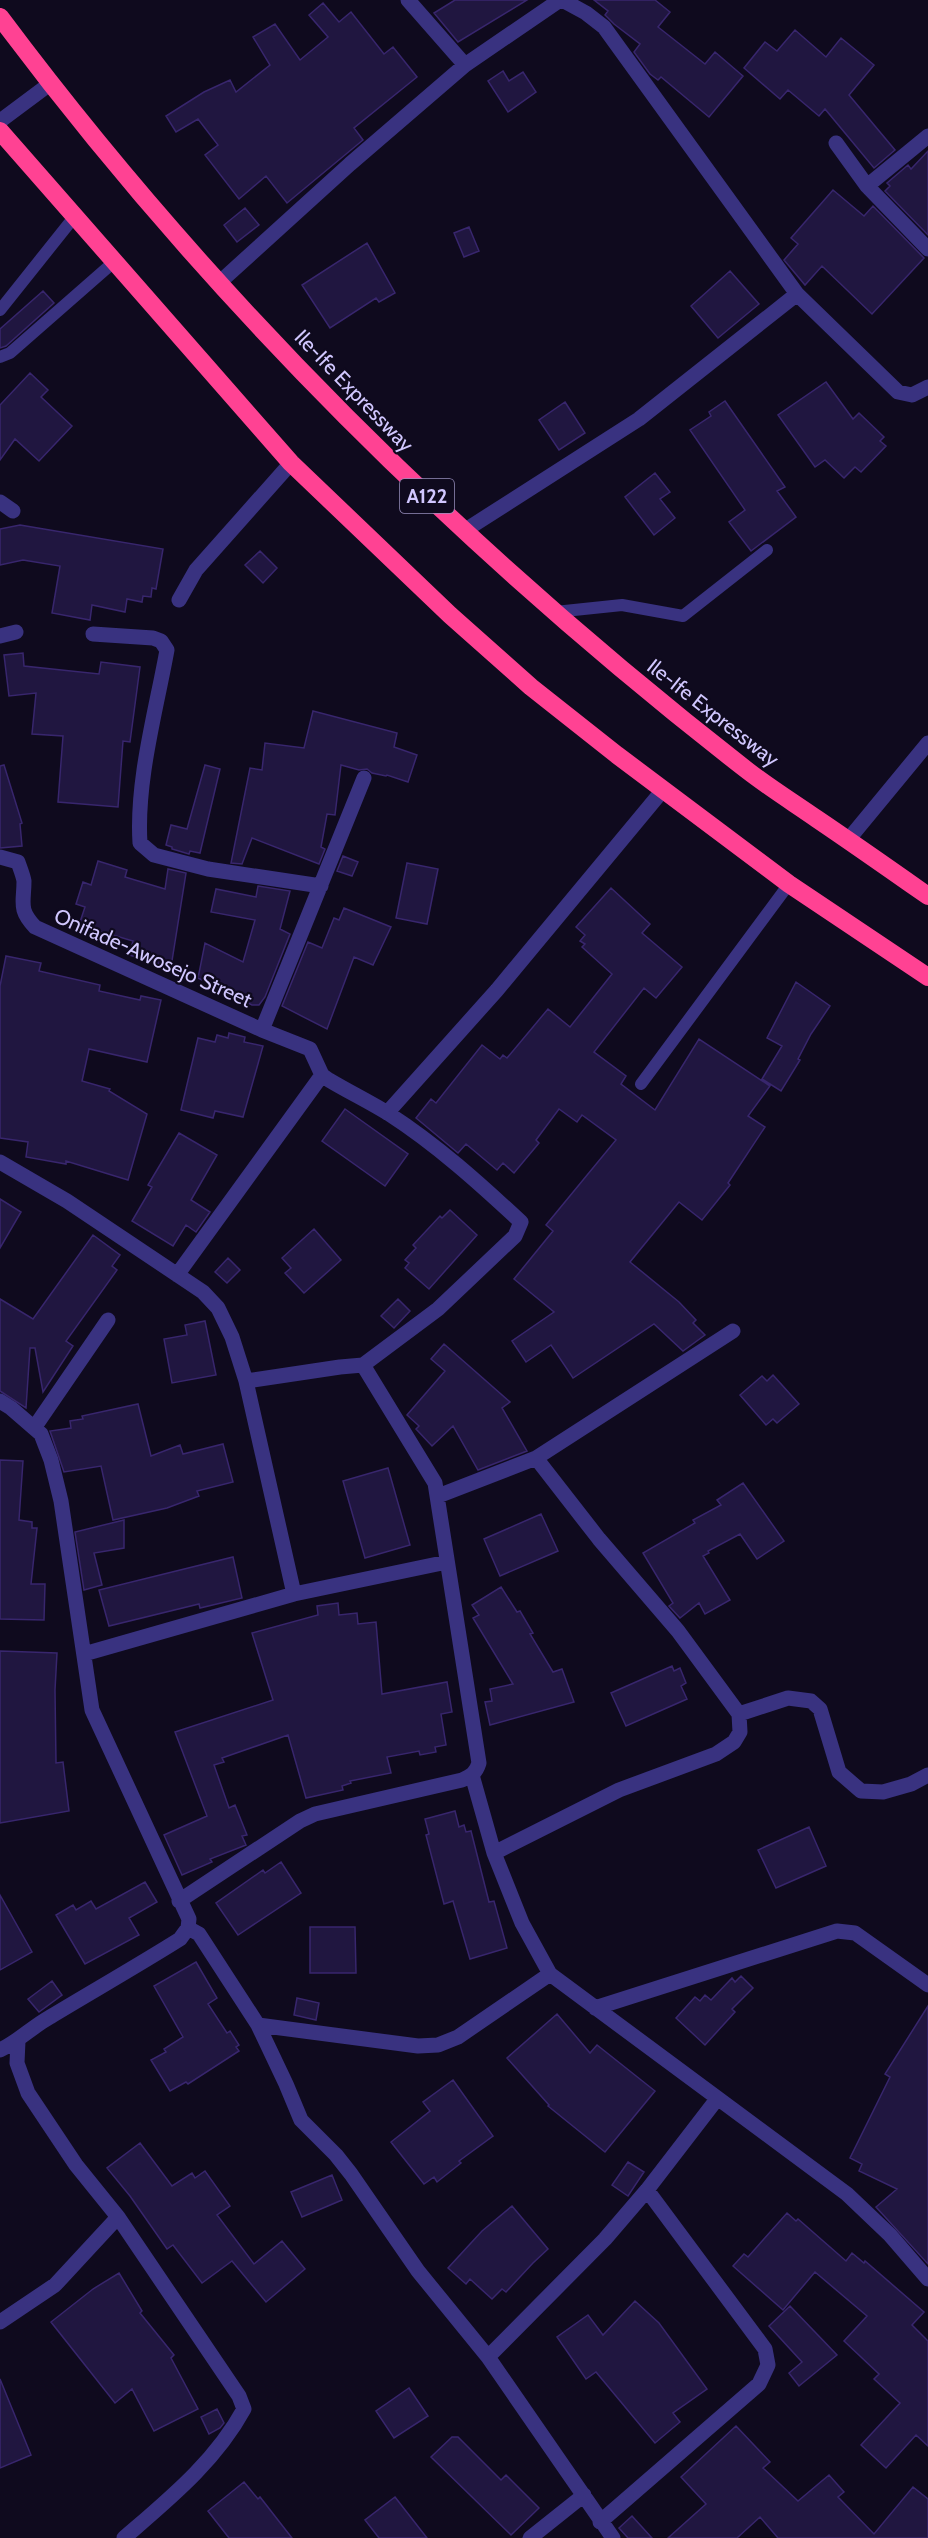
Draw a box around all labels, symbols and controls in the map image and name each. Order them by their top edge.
street label: Ile-Ife Expressway [290,324,419,457]
road number: A122 [400,479,454,513]
street label: Ile-Ife Expressway [642,653,784,772]
street label: Onifade-Awosejo Street [50,903,256,1013]

